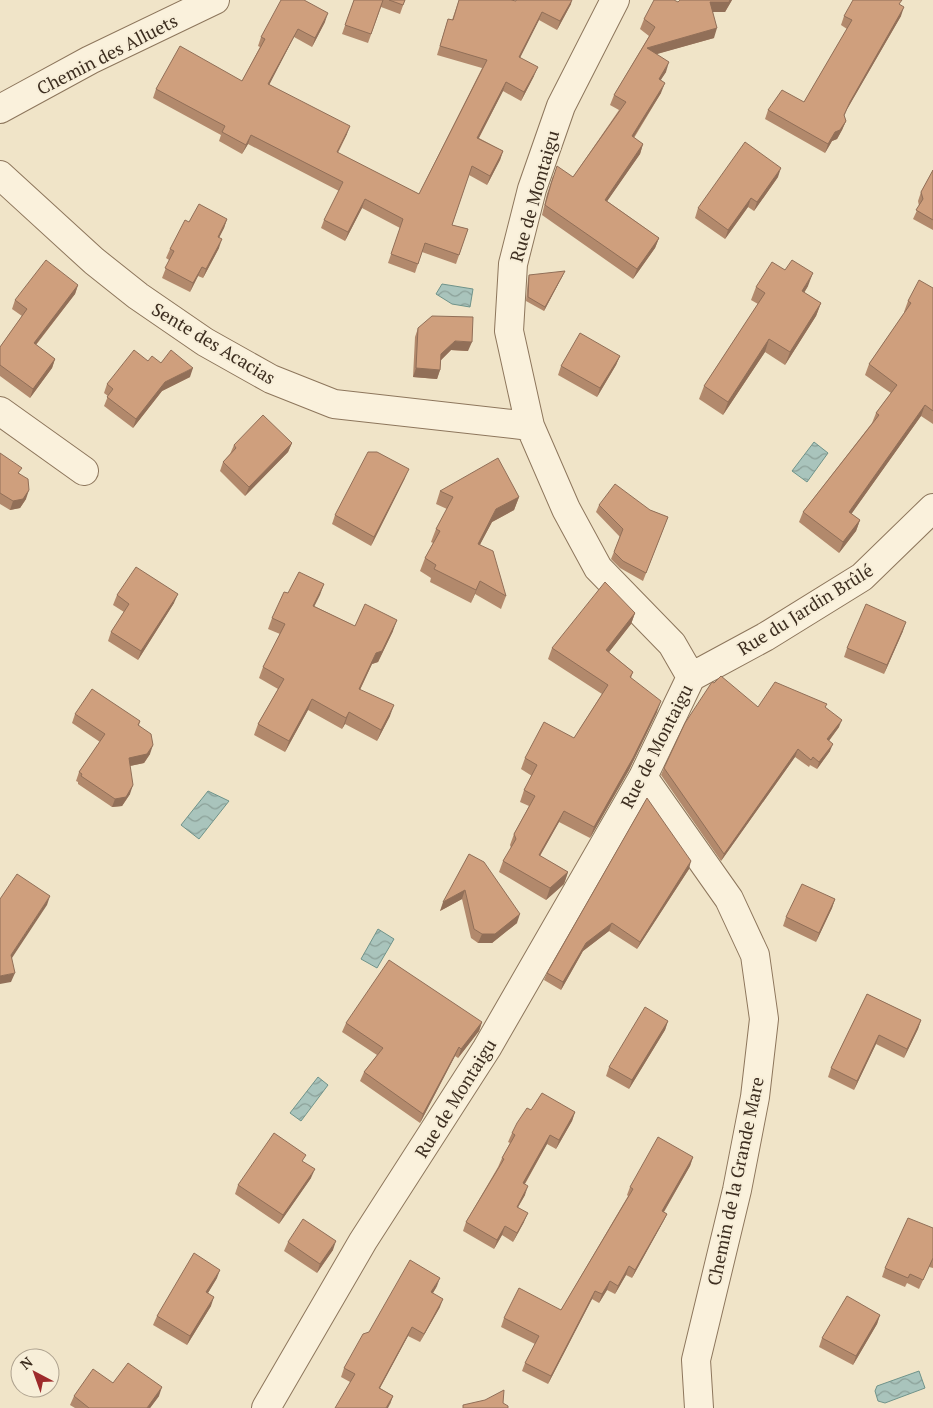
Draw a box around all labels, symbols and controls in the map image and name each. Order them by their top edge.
street label: Chemin des Alluets [32,8,182,100]
street label: Rue de Montaigu [504,127,564,265]
street label: Sente des Acacias [148,297,280,389]
street label: Rue du Jardin Brûlé [733,558,877,660]
street label: Rue de Montaigu [614,680,698,812]
street label: Rue de Montaigu [409,1034,501,1162]
street label: Chemin de la Grande Mare [701,1074,769,1288]
north arrow [10,1348,60,1398]
text: N [16,1352,37,1373]

